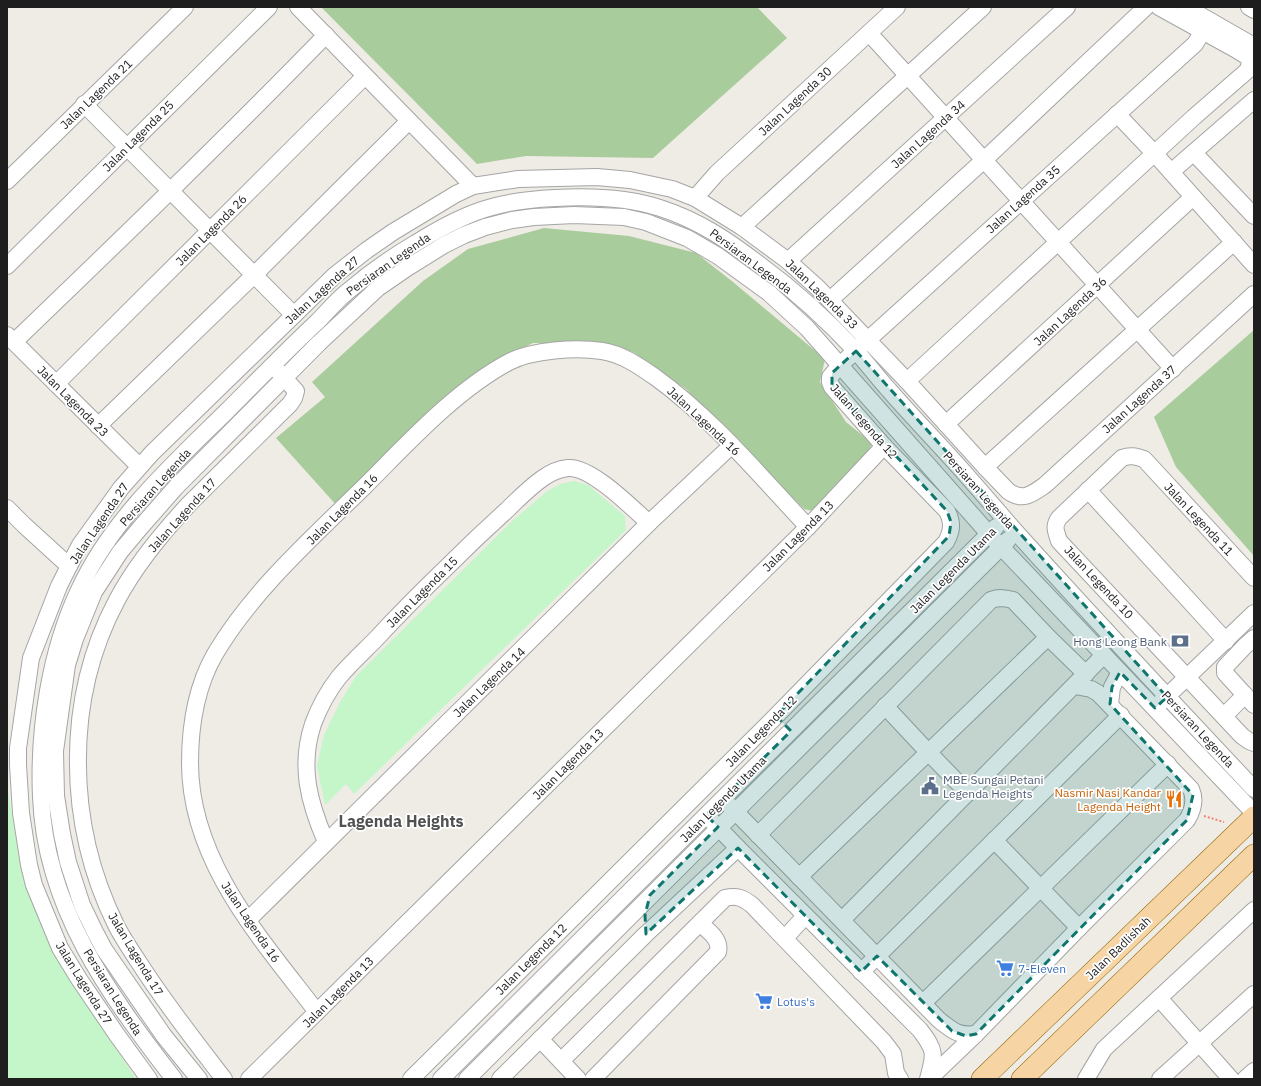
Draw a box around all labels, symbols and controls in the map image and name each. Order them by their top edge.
street label: Jalan Lagenda 21 [57,56,135,132]
street label: Jalan Lagenda 30 [755,63,835,139]
street label: Jalan Lagenda 25 [99,97,177,175]
street label: Jalan Lagenda 34 [888,97,968,171]
street label: Jalan Lagenda 35 [983,162,1063,236]
street label: Jalan Lagenda 26 [172,191,250,269]
street label: Persiaran Legenda [707,225,796,297]
street label: Persiaran Legenda [343,229,433,299]
street label: Jalan Lagenda 27 [282,253,362,327]
street label: Jalan Lagenda 33 [783,256,861,332]
street label: Jalan Lagenda 36 [1030,273,1110,349]
street label: Jalan Lagenda 23 [34,362,112,440]
street label: Jalan Lagenda 37 [1099,362,1179,436]
street label: Jalan Legenda 12 [827,380,901,462]
street label: Jalan Lagenda 16 [664,383,744,459]
street label: Persiaran Legenda [116,445,194,529]
street label: Persiaran Legenda [940,448,1018,532]
street label: Jalan Lagenda 16 [303,470,381,548]
street label: Jalan Lagenda 17 [145,475,219,555]
street label: Jalan Legenda 11 [1161,479,1237,559]
street label: Jalan Lagenda 27 [66,480,132,566]
street label: Jalan Lagenda 13 [759,497,837,575]
street label: Jalan Legenda Utama [907,523,1000,616]
street label: Jalan Legenda 10 [1061,542,1137,622]
street label: Jalan Lagenda 15 [383,553,461,631]
bank icon: Hong Leong Bank [1170,631,1190,651]
place label: Hong Leong Bank [1073,634,1168,649]
street label: Jalan Lagenda 14 [450,644,528,720]
street label: Persiaran Legenda [1159,688,1238,771]
street label: Jalan Legenda 12 [722,692,800,770]
street label: Jalan Lagenda 13 [529,725,607,803]
street label: Jalan Legenda Utama [677,752,770,845]
place label: MBE Sungai Petani Legenda Heights [943,772,1044,801]
public building icon: MBE Sungai Petani Legenda Heights [920,776,940,796]
place label: Nasmir Nasi Kandar Lagenda Height [1055,785,1162,814]
restaurant icon: Nasmir Nasi Kandar Lagenda Height [1164,789,1184,809]
district label: Lagenda Heights [338,811,464,831]
street label: Jalan Lagenda 16 [218,879,284,965]
street label: Jalan Lagenda 17 [105,910,167,998]
street label: Jalan Badlishah [1082,913,1154,983]
street label: Jalan Legenda 12 [492,920,570,998]
street label: Jalan Lagenda 27 [53,939,115,1027]
street label: Persiaran Legenda [80,946,146,1039]
street label: Jalan Lagenda 13 [299,953,377,1031]
supermarket icon: 7-Eleven [995,958,1015,978]
place label: 7-Eleven [1018,961,1066,976]
supermarket icon: Lotus's [754,991,774,1011]
place label: Lotus's [777,994,815,1009]

